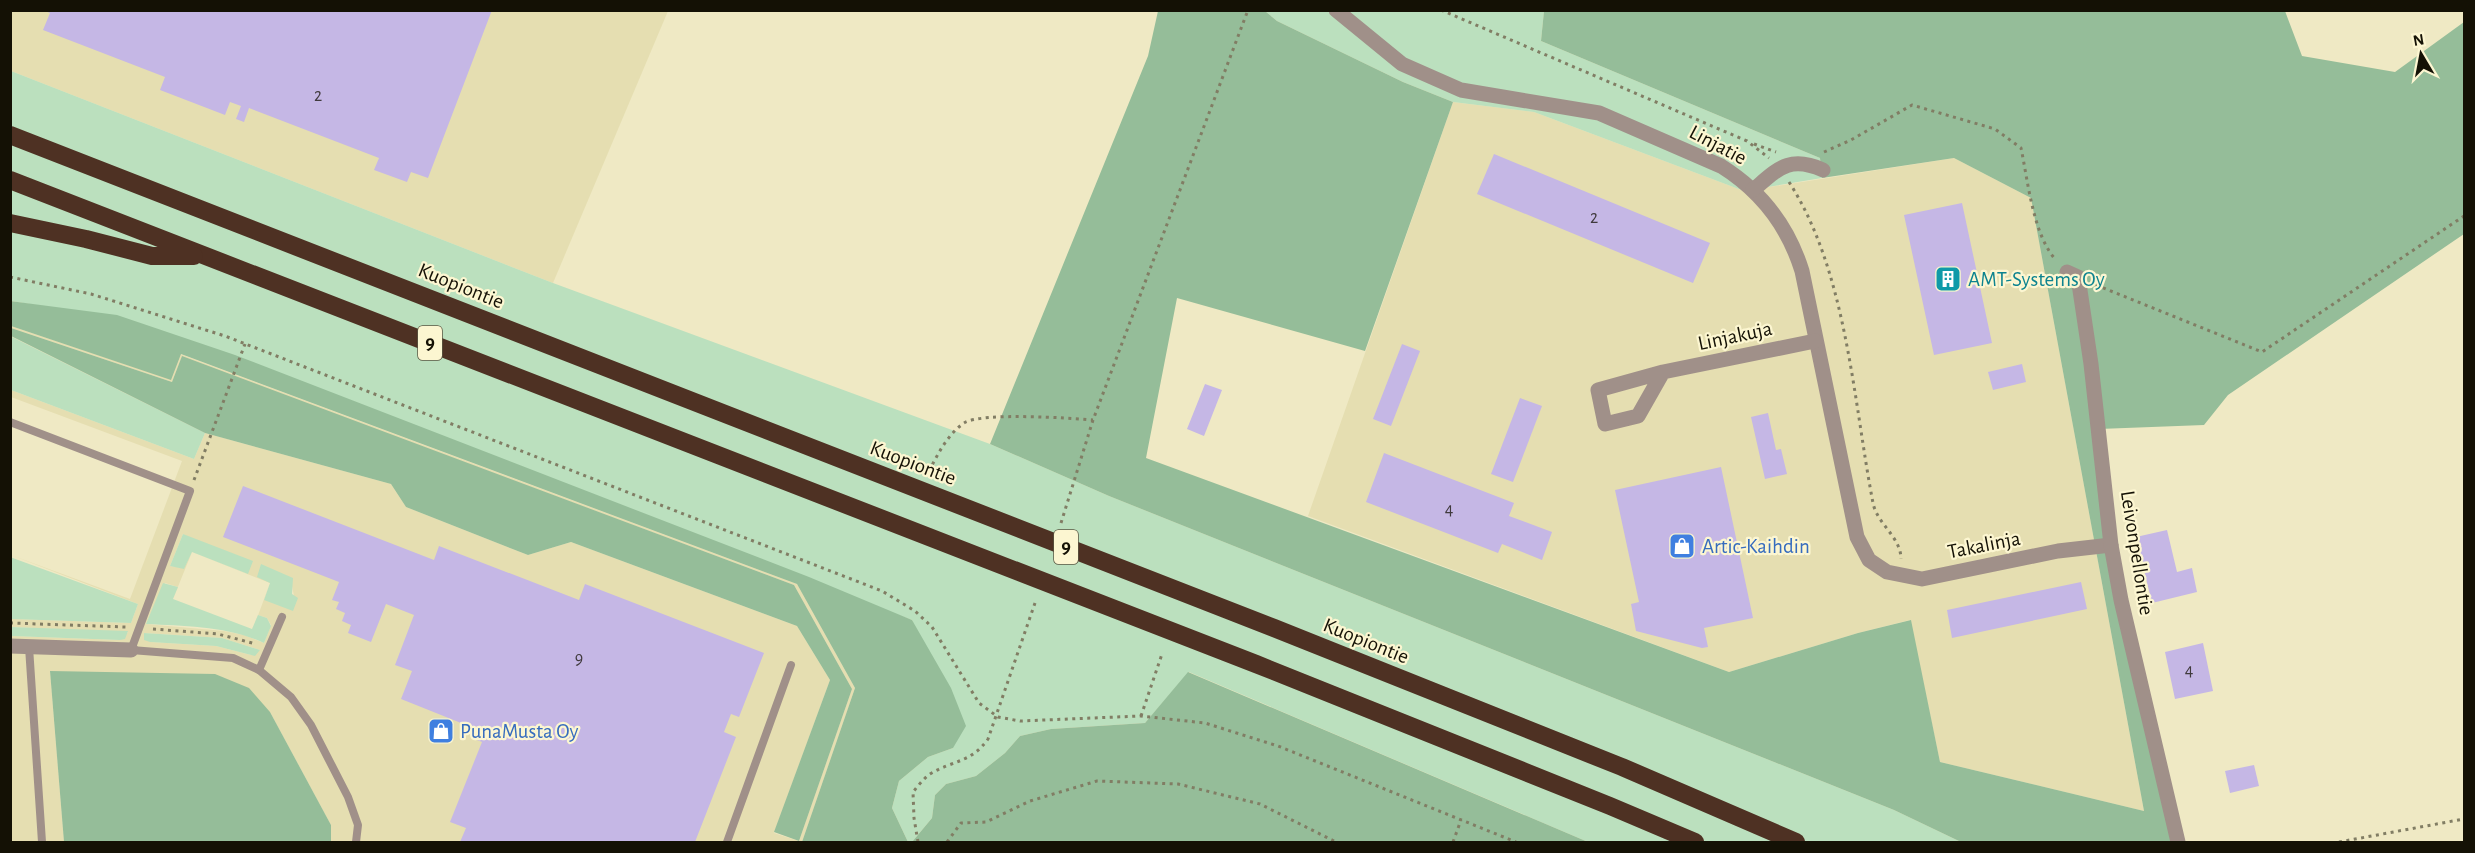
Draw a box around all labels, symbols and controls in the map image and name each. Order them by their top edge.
north arrow [2391,24,2451,84]
text: N [2412,31,2425,49]
house number: 2 [314,87,322,105]
street label: Linjatie [1686,121,1750,169]
house number: 2 [1590,209,1598,227]
street label: Kuopiontie [415,259,507,313]
building icon: AMT-Systems Oy [1933,264,1963,294]
place label: AMT-Systems Oy [1968,269,2105,290]
street label: Linjakuja [1696,318,1774,354]
road number: 9 [418,326,442,360]
street label: Kuopiontie [867,437,959,489]
street label: Leivonpellontie [2117,489,2157,617]
house number: 4 [1445,501,1454,519]
street label: Takalinja [1946,528,2023,562]
road number: 9 [1054,530,1078,564]
shop icon: Artic-Kaihdin [1667,531,1697,561]
place label: Artic-Kaihdin [1702,536,1810,557]
street label: Kuopiontie [1320,614,1412,668]
house number: 9 [575,650,583,668]
house number: 4 [2185,662,2194,680]
shop icon: PunaMusta Oy [426,716,456,746]
place label: PunaMusta Oy [460,721,578,742]

